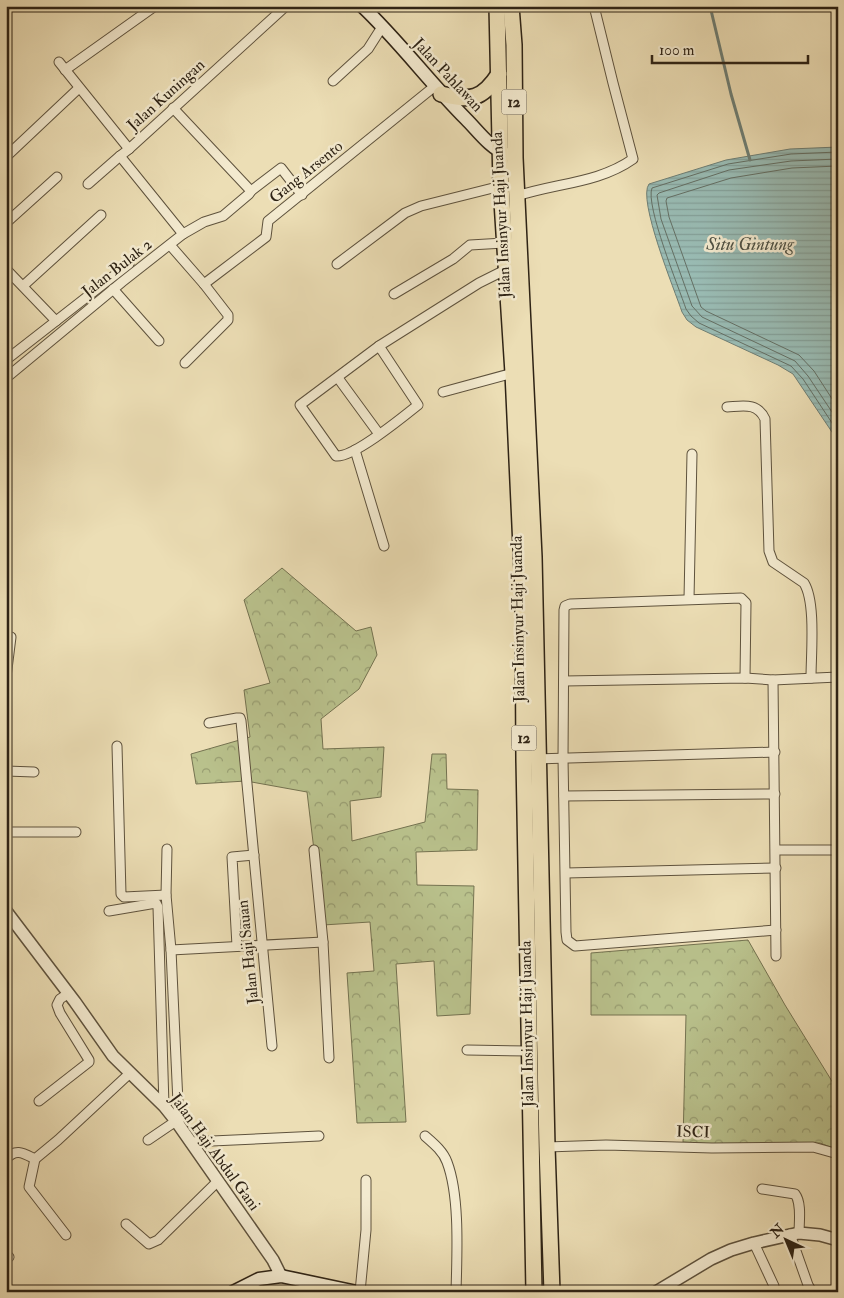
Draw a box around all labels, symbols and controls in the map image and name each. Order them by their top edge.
scale bar [652,32,808,64]
street label: Jalan Pahlawan [407,33,487,117]
text: 100 m [659,41,695,60]
street label: Jalan Kuningan [122,55,210,137]
road number: 12 [502,90,526,114]
street label: Jalan Insinyur Haji Juanda [487,131,516,300]
street label: Gang Arsento [265,136,347,208]
water label: Situ Gintung [705,233,795,256]
street label: Jalan Bulak 2 [77,234,157,303]
street label: Jalan Insinyur Haji Juanda [507,535,530,704]
road number: 12 [512,726,536,750]
street label: Jalan Haji Sauan [233,899,265,1006]
street label: Jalan Insinyur Haji Juanda [516,940,539,1109]
street label: Jalan Haji Abdul Gani [164,1089,264,1215]
street label: ISCI [676,1121,710,1143]
north arrow [762,1216,812,1266]
text: N [766,1220,788,1242]

